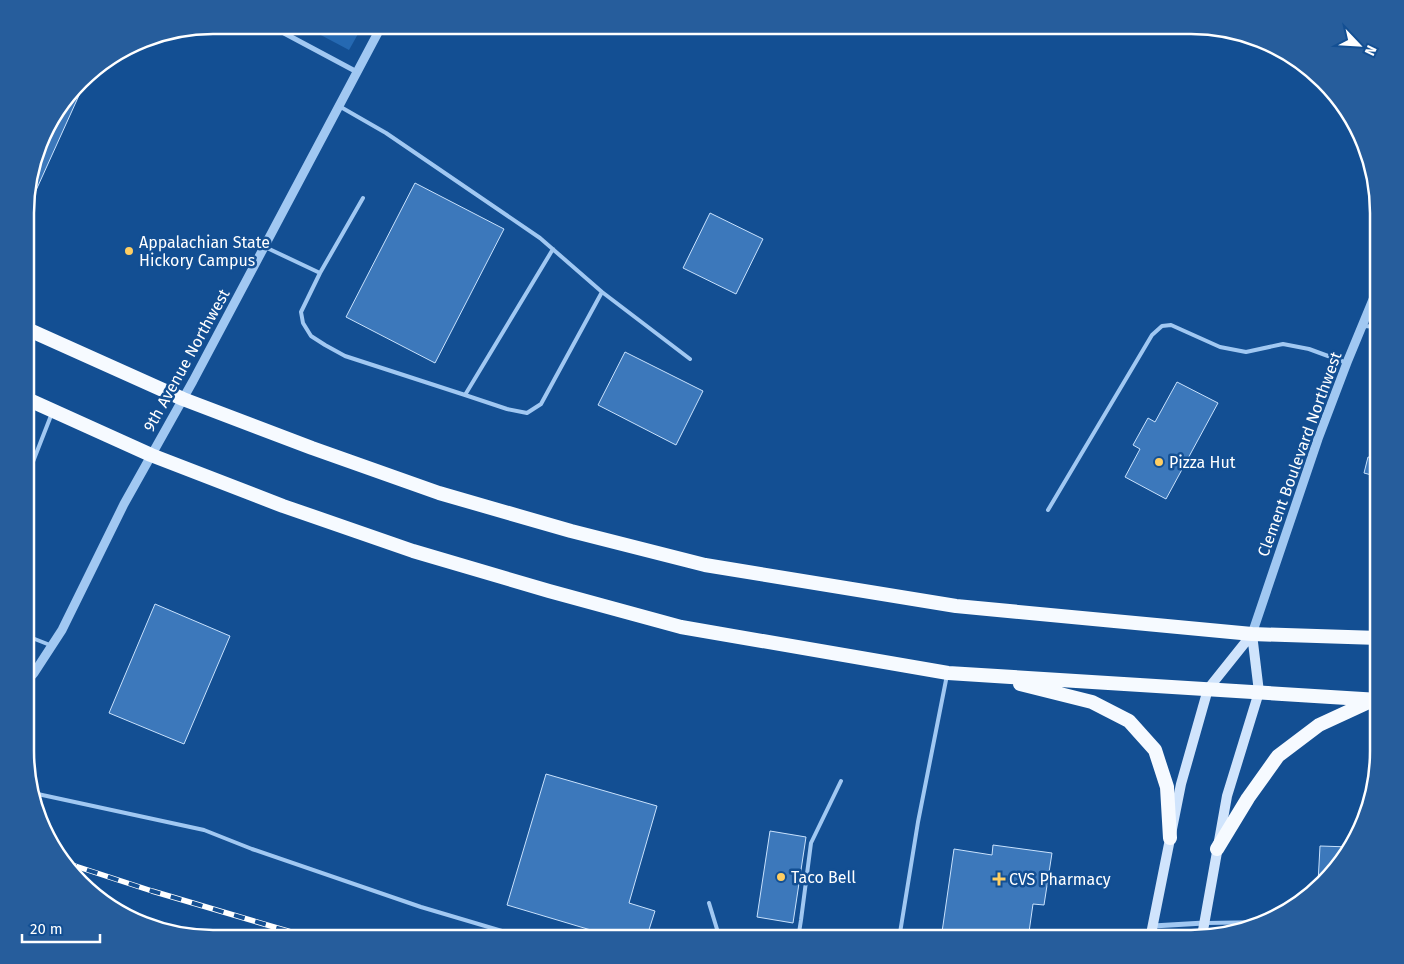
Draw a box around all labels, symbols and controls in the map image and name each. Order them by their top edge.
north arrow [1334,20,1384,70]
text: N [1361,42,1380,58]
place label: Appalachian State Hickory Campus [139,233,270,270]
marker: Appalachian State Hickory Campus [123,245,135,257]
street label: 9th Avenue Northwest [139,285,234,435]
street label: Clement Boulevard Northwest [1254,349,1345,559]
place label: Pizza Hut [1169,453,1236,472]
marker: Pizza Hut [1153,456,1165,468]
place label: Taco Bell [791,868,856,887]
place label: CVS Pharmacy [1009,870,1111,889]
marker: Taco Bell [775,871,787,883]
marker: CVS Pharmacy [993,873,1005,885]
scale bar [22,912,100,944]
text: 20 m [30,920,63,938]

